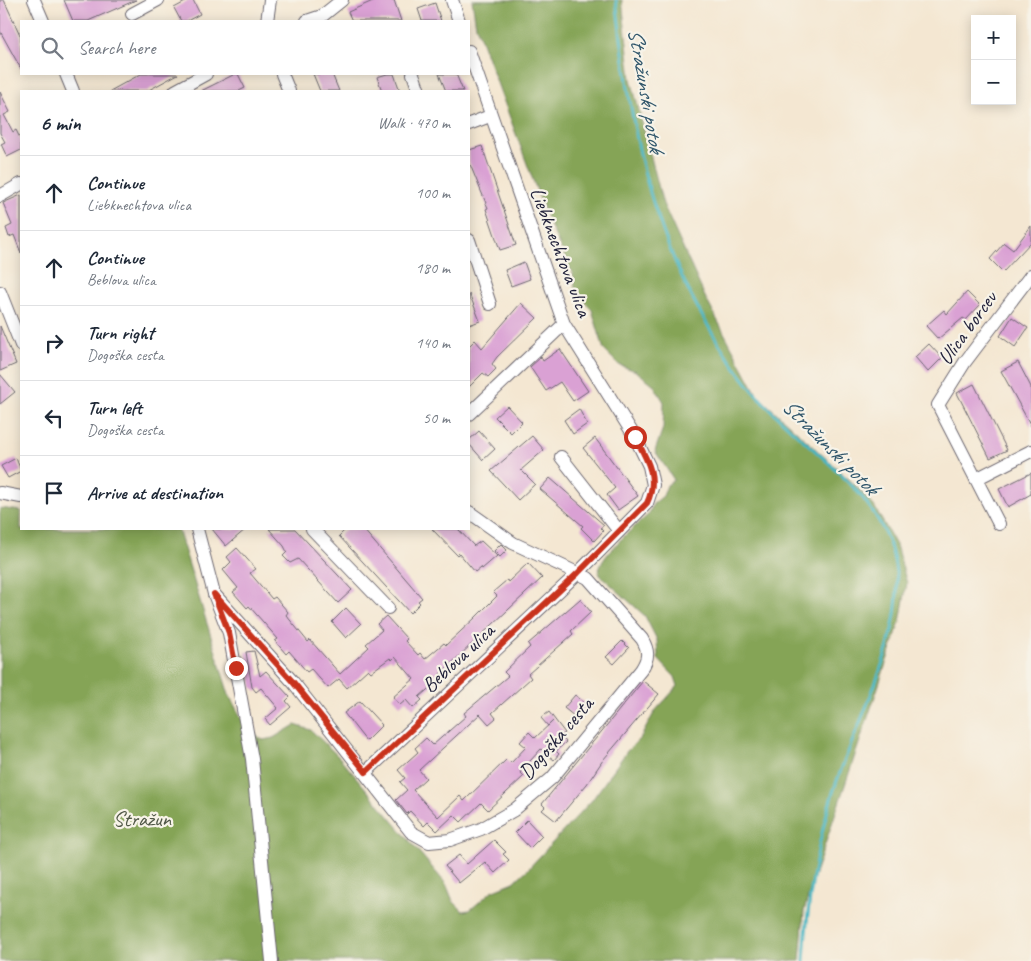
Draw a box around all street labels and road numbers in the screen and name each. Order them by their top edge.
street label: Liebknechtova ulica [524,184,598,322]
street label: Ulica borcev [932,285,1004,370]
street label: Beblova ulica [416,616,501,698]
street label: Dogoška cesta [513,690,600,785]

